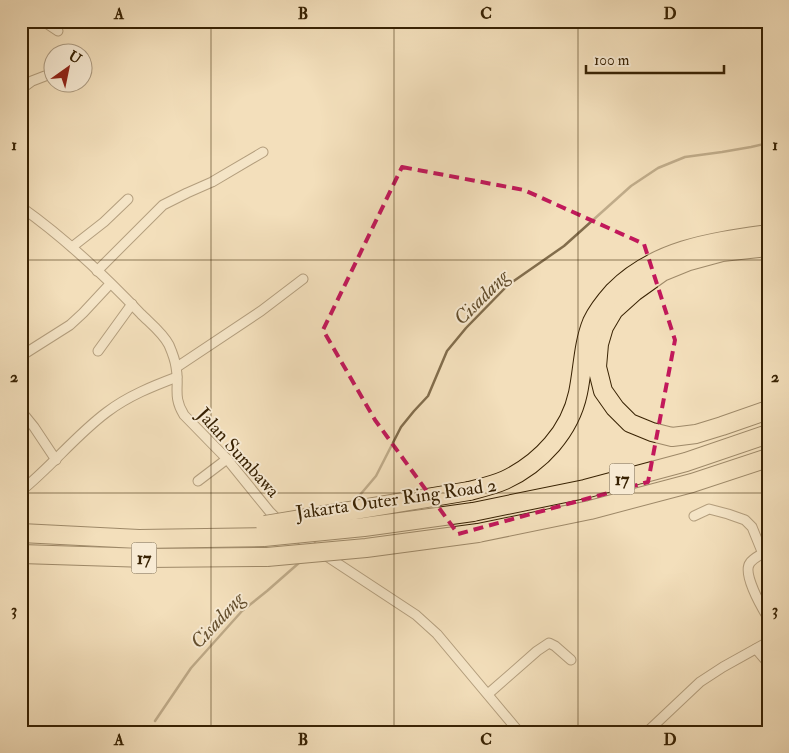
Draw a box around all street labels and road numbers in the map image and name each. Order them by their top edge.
street label: Jalan Sumbawa [191,402,285,503]
road number: 17 [610,464,634,494]
street label: Jakarta Outer Ring Road 2 [293,473,498,525]
road number: 17 [132,542,156,574]

